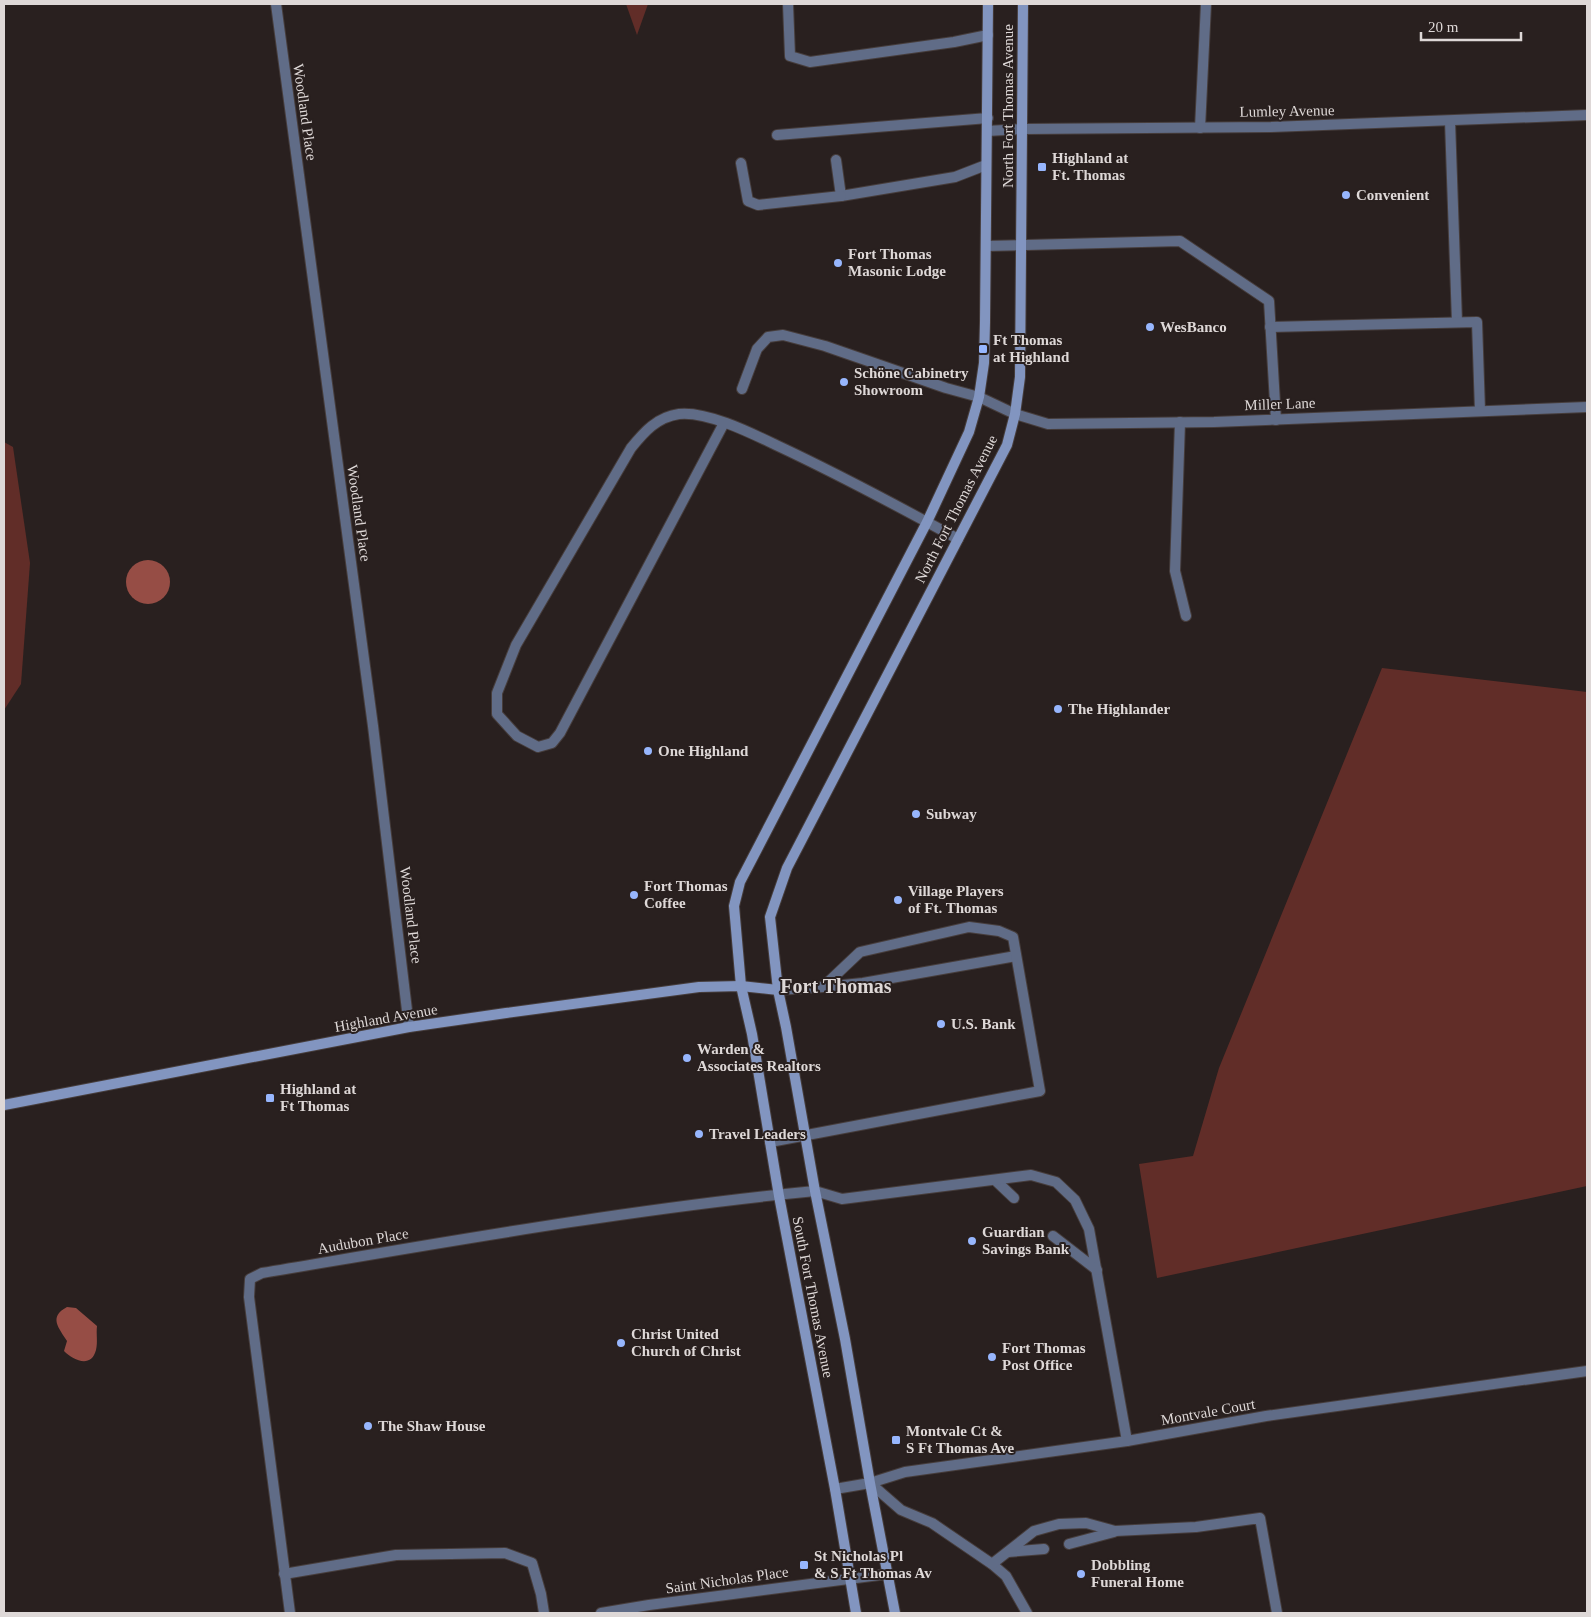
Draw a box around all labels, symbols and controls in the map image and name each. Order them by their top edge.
scale bar [1421,10,1521,42]
text: 20 m [1428,19,1459,35]
street label: North Fort Thomas Avenue [1000,24,1016,188]
street label: Woodland Place [290,63,320,162]
street label: Lumley Avenue [1239,102,1335,120]
place label: Highland at Ft. Thomas [1052,150,1128,183]
marker: Highland at Ft. Thomas [1036,161,1048,173]
place label: Convenient [1356,187,1429,203]
marker: Convenient [1340,189,1352,201]
place label: Fort Thomas Masonic Lodge [848,246,946,279]
marker: Fort Thomas Masonic Lodge [832,257,844,269]
place label: WesBanco [1160,319,1227,335]
marker: WesBanco [1144,321,1156,333]
place label: Ft Thomas at Highland [993,332,1070,365]
marker: Ft Thomas at Highland [977,343,989,355]
place label: Schöne Cabinetry Showroom [854,365,969,398]
marker: Schöne Cabinetry Showroom [838,376,850,388]
street label: Miller Lane [1244,395,1316,413]
street label: North Fort Thomas Avenue [912,432,1001,586]
street label: Woodland Place [344,464,374,563]
place label: The Highlander [1068,701,1170,717]
marker: The Highlander [1052,703,1064,715]
place label: One Highland [658,743,749,759]
marker: One Highland [642,745,654,757]
place label: Subway [926,806,977,822]
marker: Subway [910,808,922,820]
street label: Woodland Place [397,866,425,965]
place label: Fort Thomas Coffee [644,878,728,911]
place label: Village Players of Ft. Thomas [908,883,1004,916]
marker: Fort Thomas Coffee [628,889,640,901]
marker: Village Players of Ft. Thomas [892,894,904,906]
district label: Fort Thomas [780,975,892,997]
street label: Highland Avenue [333,1001,439,1035]
place label: U.S. Bank [951,1016,1016,1032]
marker: U.S. Bank [935,1018,947,1030]
place label: Warden & Associates Realtors [697,1041,821,1074]
marker: Warden & Associates Realtors [681,1052,693,1064]
place label: Highland at Ft Thomas [280,1081,356,1114]
marker: Highland at Ft Thomas [264,1092,276,1104]
place label: Travel Leaders [709,1126,806,1142]
marker: Travel Leaders [693,1128,705,1140]
street label: South Fort Thomas Avenue [789,1215,837,1379]
place label: Guardian Savings Bank [982,1224,1070,1257]
street label: Audubon Place [316,1225,410,1257]
marker: Guardian Savings Bank [966,1235,978,1247]
place label: Christ United Church of Christ [631,1326,741,1359]
marker: Christ United Church of Christ [615,1337,627,1349]
place label: Fort Thomas Post Office [1002,1340,1086,1373]
marker: Fort Thomas Post Office [986,1351,998,1363]
street label: Montvale Court [1160,1396,1257,1428]
place label: The Shaw House [378,1418,486,1434]
marker: The Shaw House [362,1420,374,1432]
place label: Montvale Ct & S Ft Thomas Ave [906,1423,1015,1456]
marker: Montvale Ct & S Ft Thomas Ave [890,1434,902,1446]
place label: St Nicholas Pl & S Ft Thomas Av [814,1548,932,1581]
place label: Dobbling Funeral Home [1091,1557,1184,1590]
marker: St Nicholas Pl & S Ft Thomas Av [798,1559,810,1571]
street label: Saint Nicholas Place [664,1563,790,1597]
marker: Dobbling Funeral Home [1075,1568,1087,1580]

